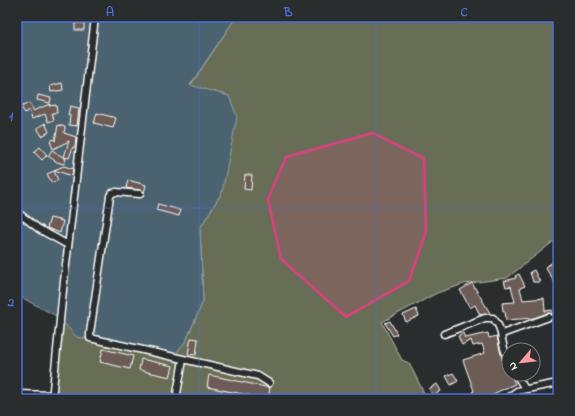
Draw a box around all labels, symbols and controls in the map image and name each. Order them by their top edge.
text: A [106,3,114,22]
text: B [283,3,293,22]
text: C [460,3,468,22]
text: 1 [9,107,14,126]
text: 2 [7,293,15,312]
north arrow [501,342,541,382]
text: N [504,359,522,373]

